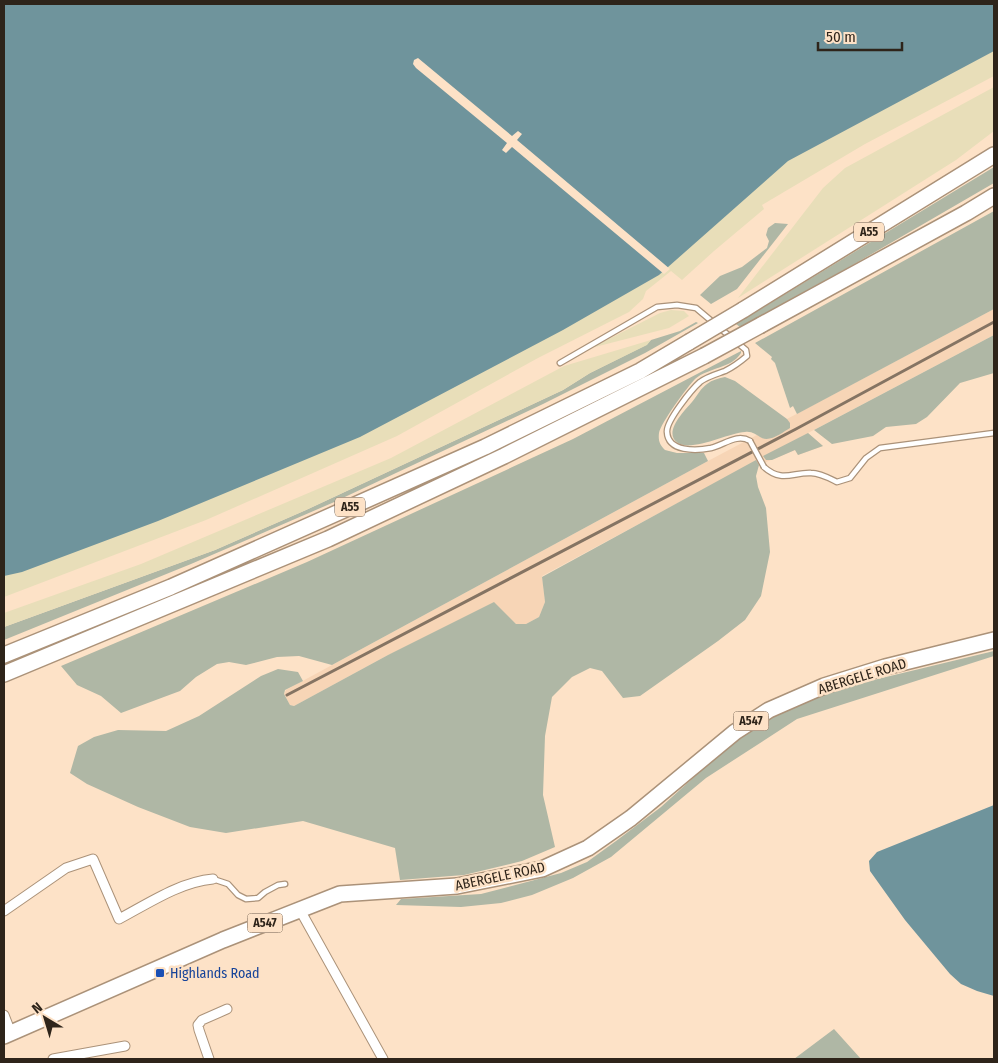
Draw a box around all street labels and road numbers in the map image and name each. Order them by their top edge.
road number: A55 [854,222,884,242]
road number: A55 [335,498,365,516]
street label: ABERGELE ROAD [816,655,908,698]
road number: A547 [734,711,768,730]
street label: ABERGELE ROAD [454,859,547,894]
road number: A547 [248,914,282,932]

